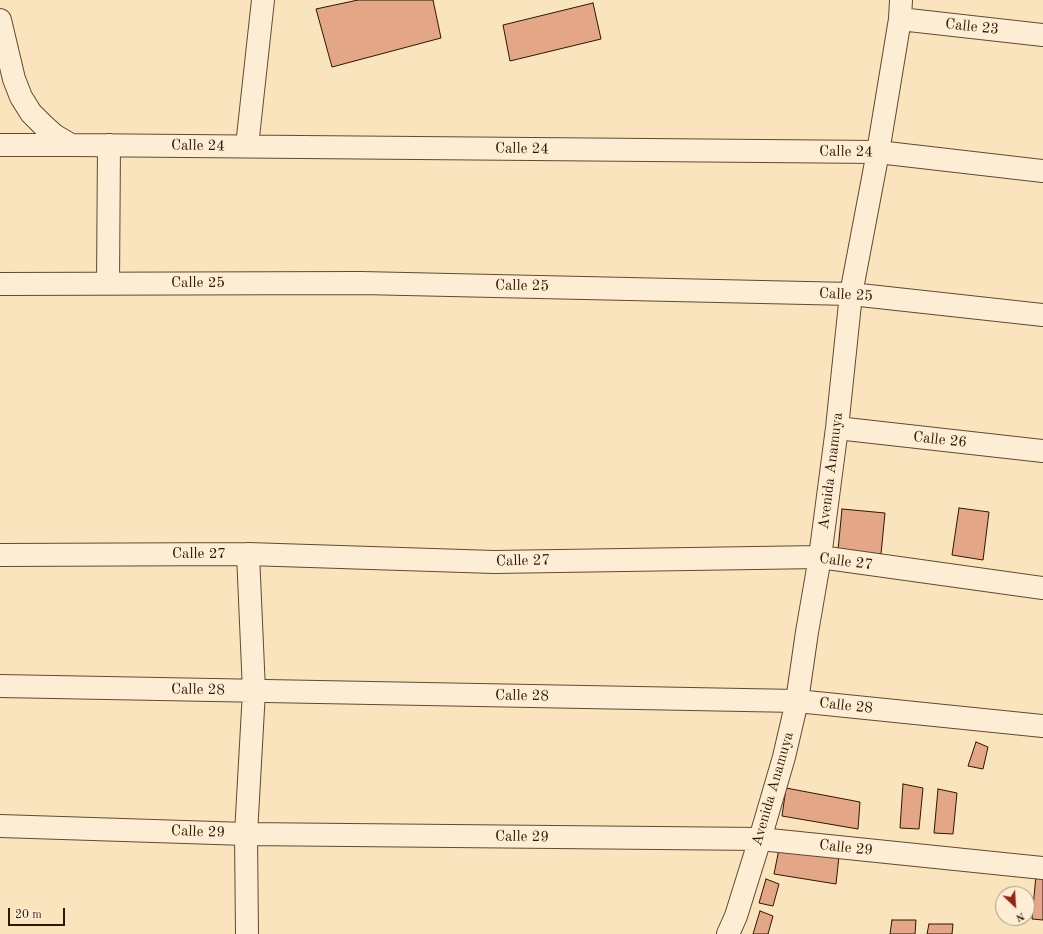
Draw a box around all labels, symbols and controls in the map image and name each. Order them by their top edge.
street label: Calle 23 [944,15,1000,39]
street label: Calle 24 [171,137,225,155]
street label: Calle 24 [495,140,549,158]
street label: Calle 24 [819,143,873,161]
street label: Calle 25 [171,274,225,292]
street label: Calle 25 [495,277,549,295]
street label: Calle 25 [819,285,873,305]
street label: Avenida Anamuya [815,411,847,531]
street label: Calle 26 [912,428,968,452]
street label: Calle 27 [172,545,226,563]
street label: Calle 27 [818,550,874,574]
street label: Calle 27 [496,552,550,570]
street label: Calle 28 [171,681,225,699]
street label: Calle 28 [495,687,549,705]
street label: Calle 28 [818,694,874,718]
street label: Avenida Anamuya [748,730,798,848]
street label: Calle 29 [171,822,225,842]
street label: Calle 29 [495,828,549,846]
street label: Calle 29 [818,836,874,860]
north arrow [995,886,1035,926]
scale bar [10,900,67,926]
text: 20 m [15,909,42,921]
text: N [1014,910,1026,923]

